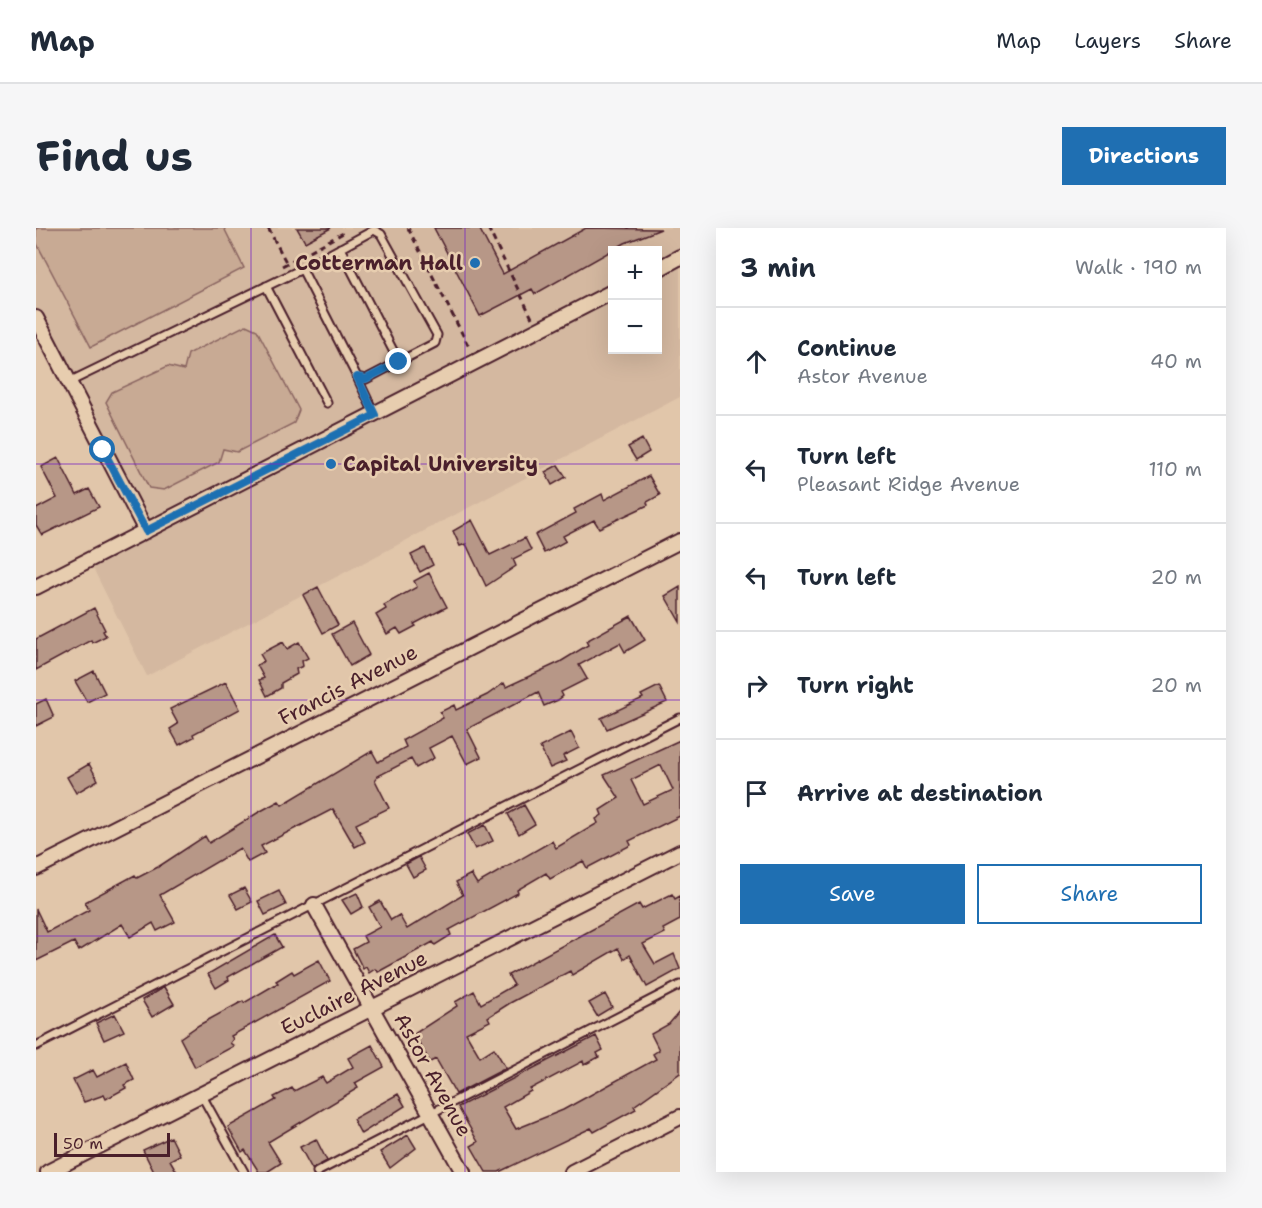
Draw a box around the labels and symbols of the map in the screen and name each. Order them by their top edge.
place label: Cotterman Hall [295,249,463,277]
marker: Cotterman Hall [468,256,482,270]
route end [385,348,411,374]
route start [89,436,115,462]
place label: Capital University [343,450,538,478]
marker: Capital University [324,457,338,471]
street label: Francis Avenue [274,638,422,732]
street label: Euclaire Avenue [276,944,432,1042]
street label: Astor Avenue [387,1008,479,1142]
scale bar [54,1130,170,1158]

